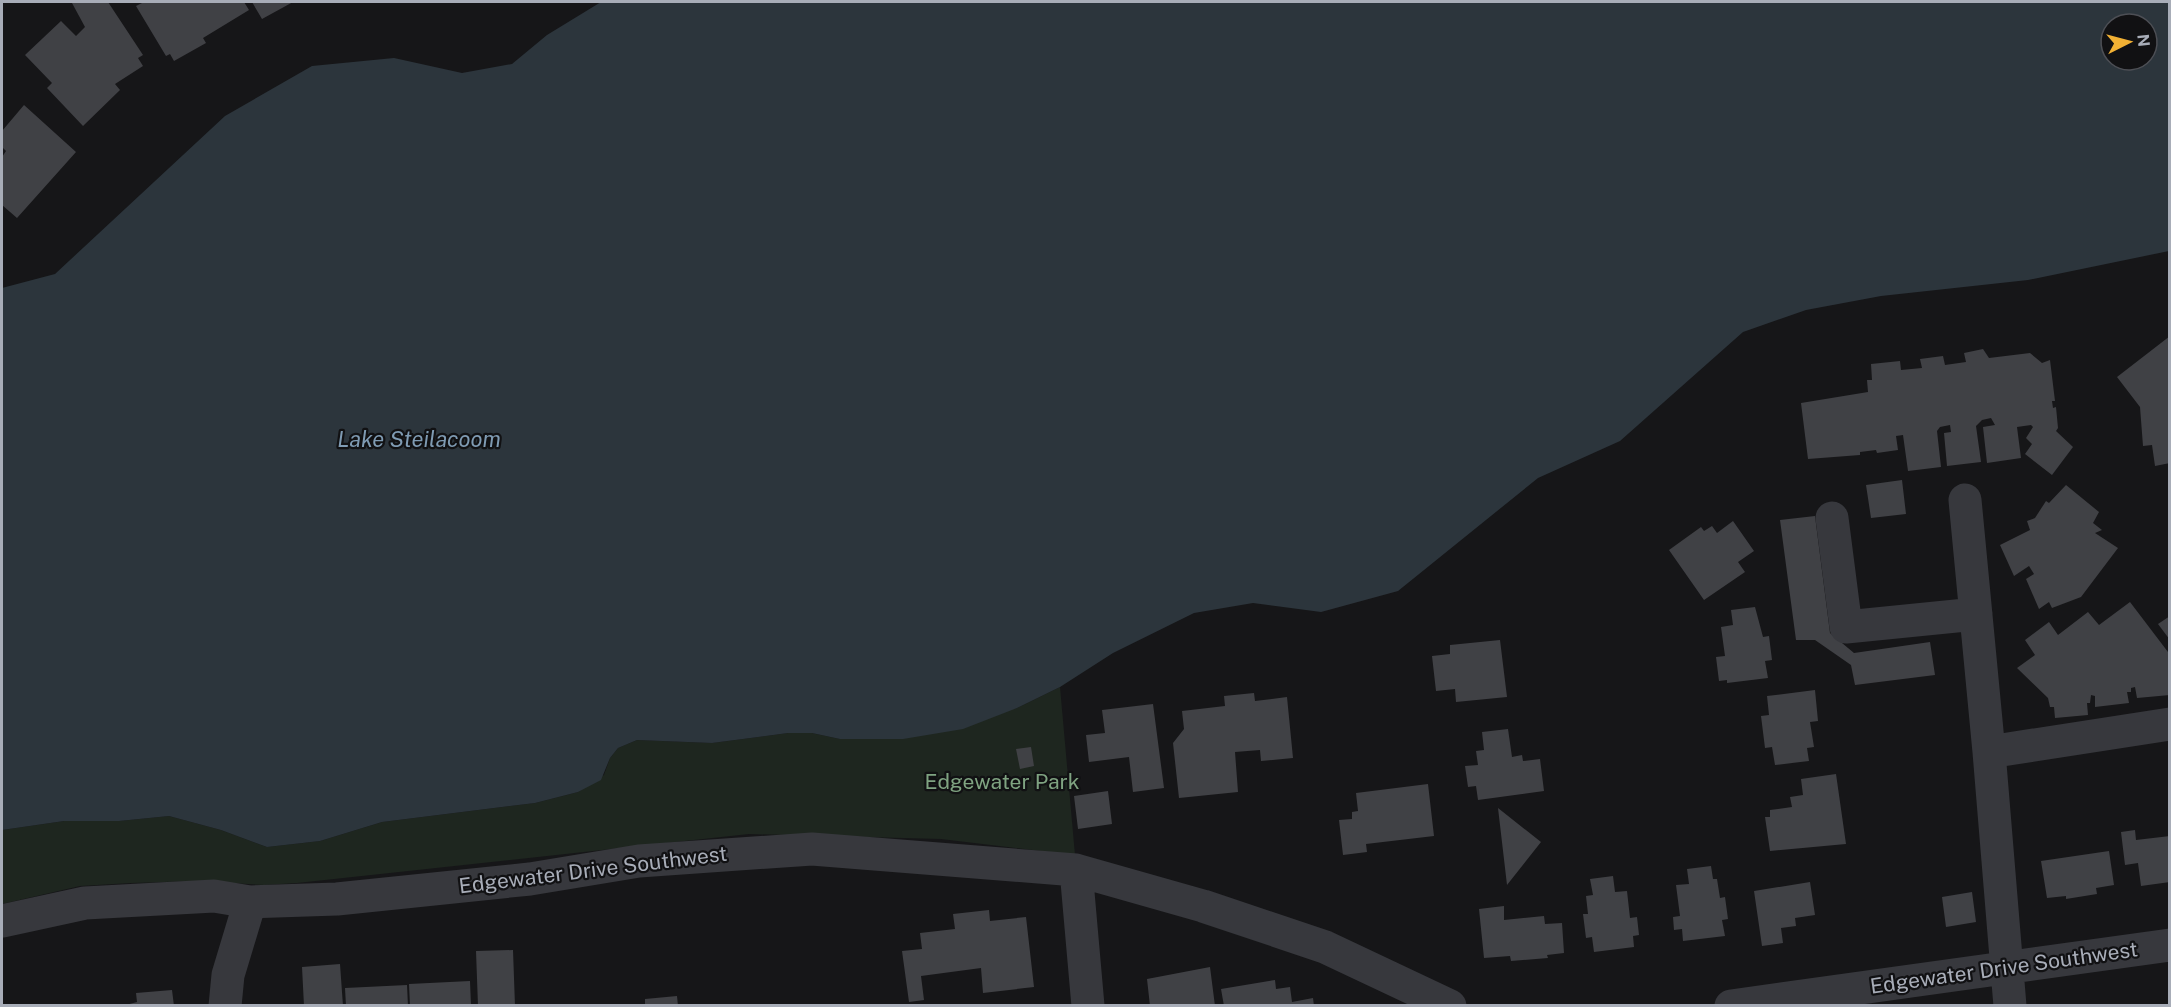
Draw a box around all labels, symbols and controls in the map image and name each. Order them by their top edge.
north arrow [2099,12,2159,72]
text: N [2133,33,2154,48]
water label: Lake Steilacoom [337,426,501,452]
park label: Edgewater Park [924,769,1080,794]
street label: Edgewater Drive Southwest [457,841,728,898]
street label: Edgewater Drive Southwest [1868,936,2139,999]

